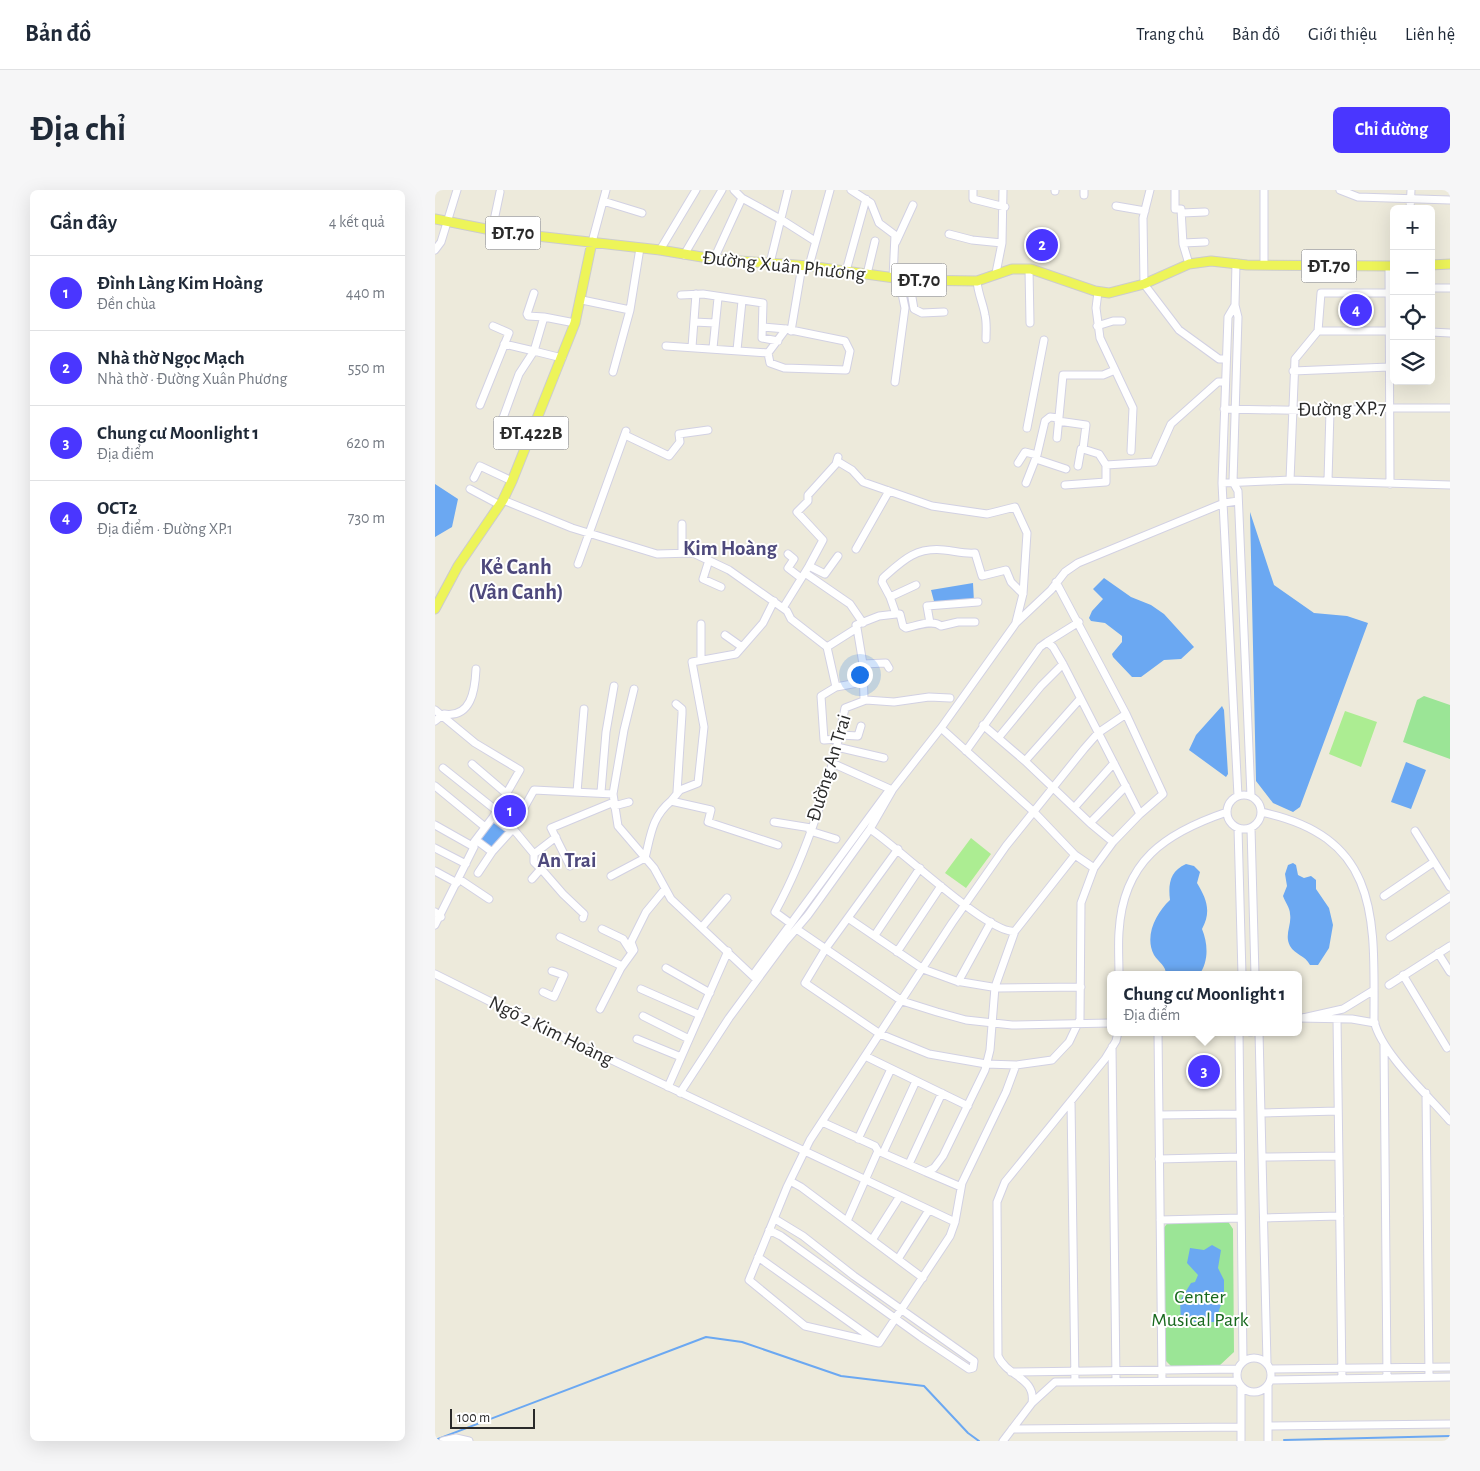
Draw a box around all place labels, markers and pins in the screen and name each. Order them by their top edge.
pin: 2 [1026,226,1058,264]
pin: 4 [1340,291,1372,329]
pin: 1 [494,792,526,830]
pin: 3 [1188,1052,1220,1090]

